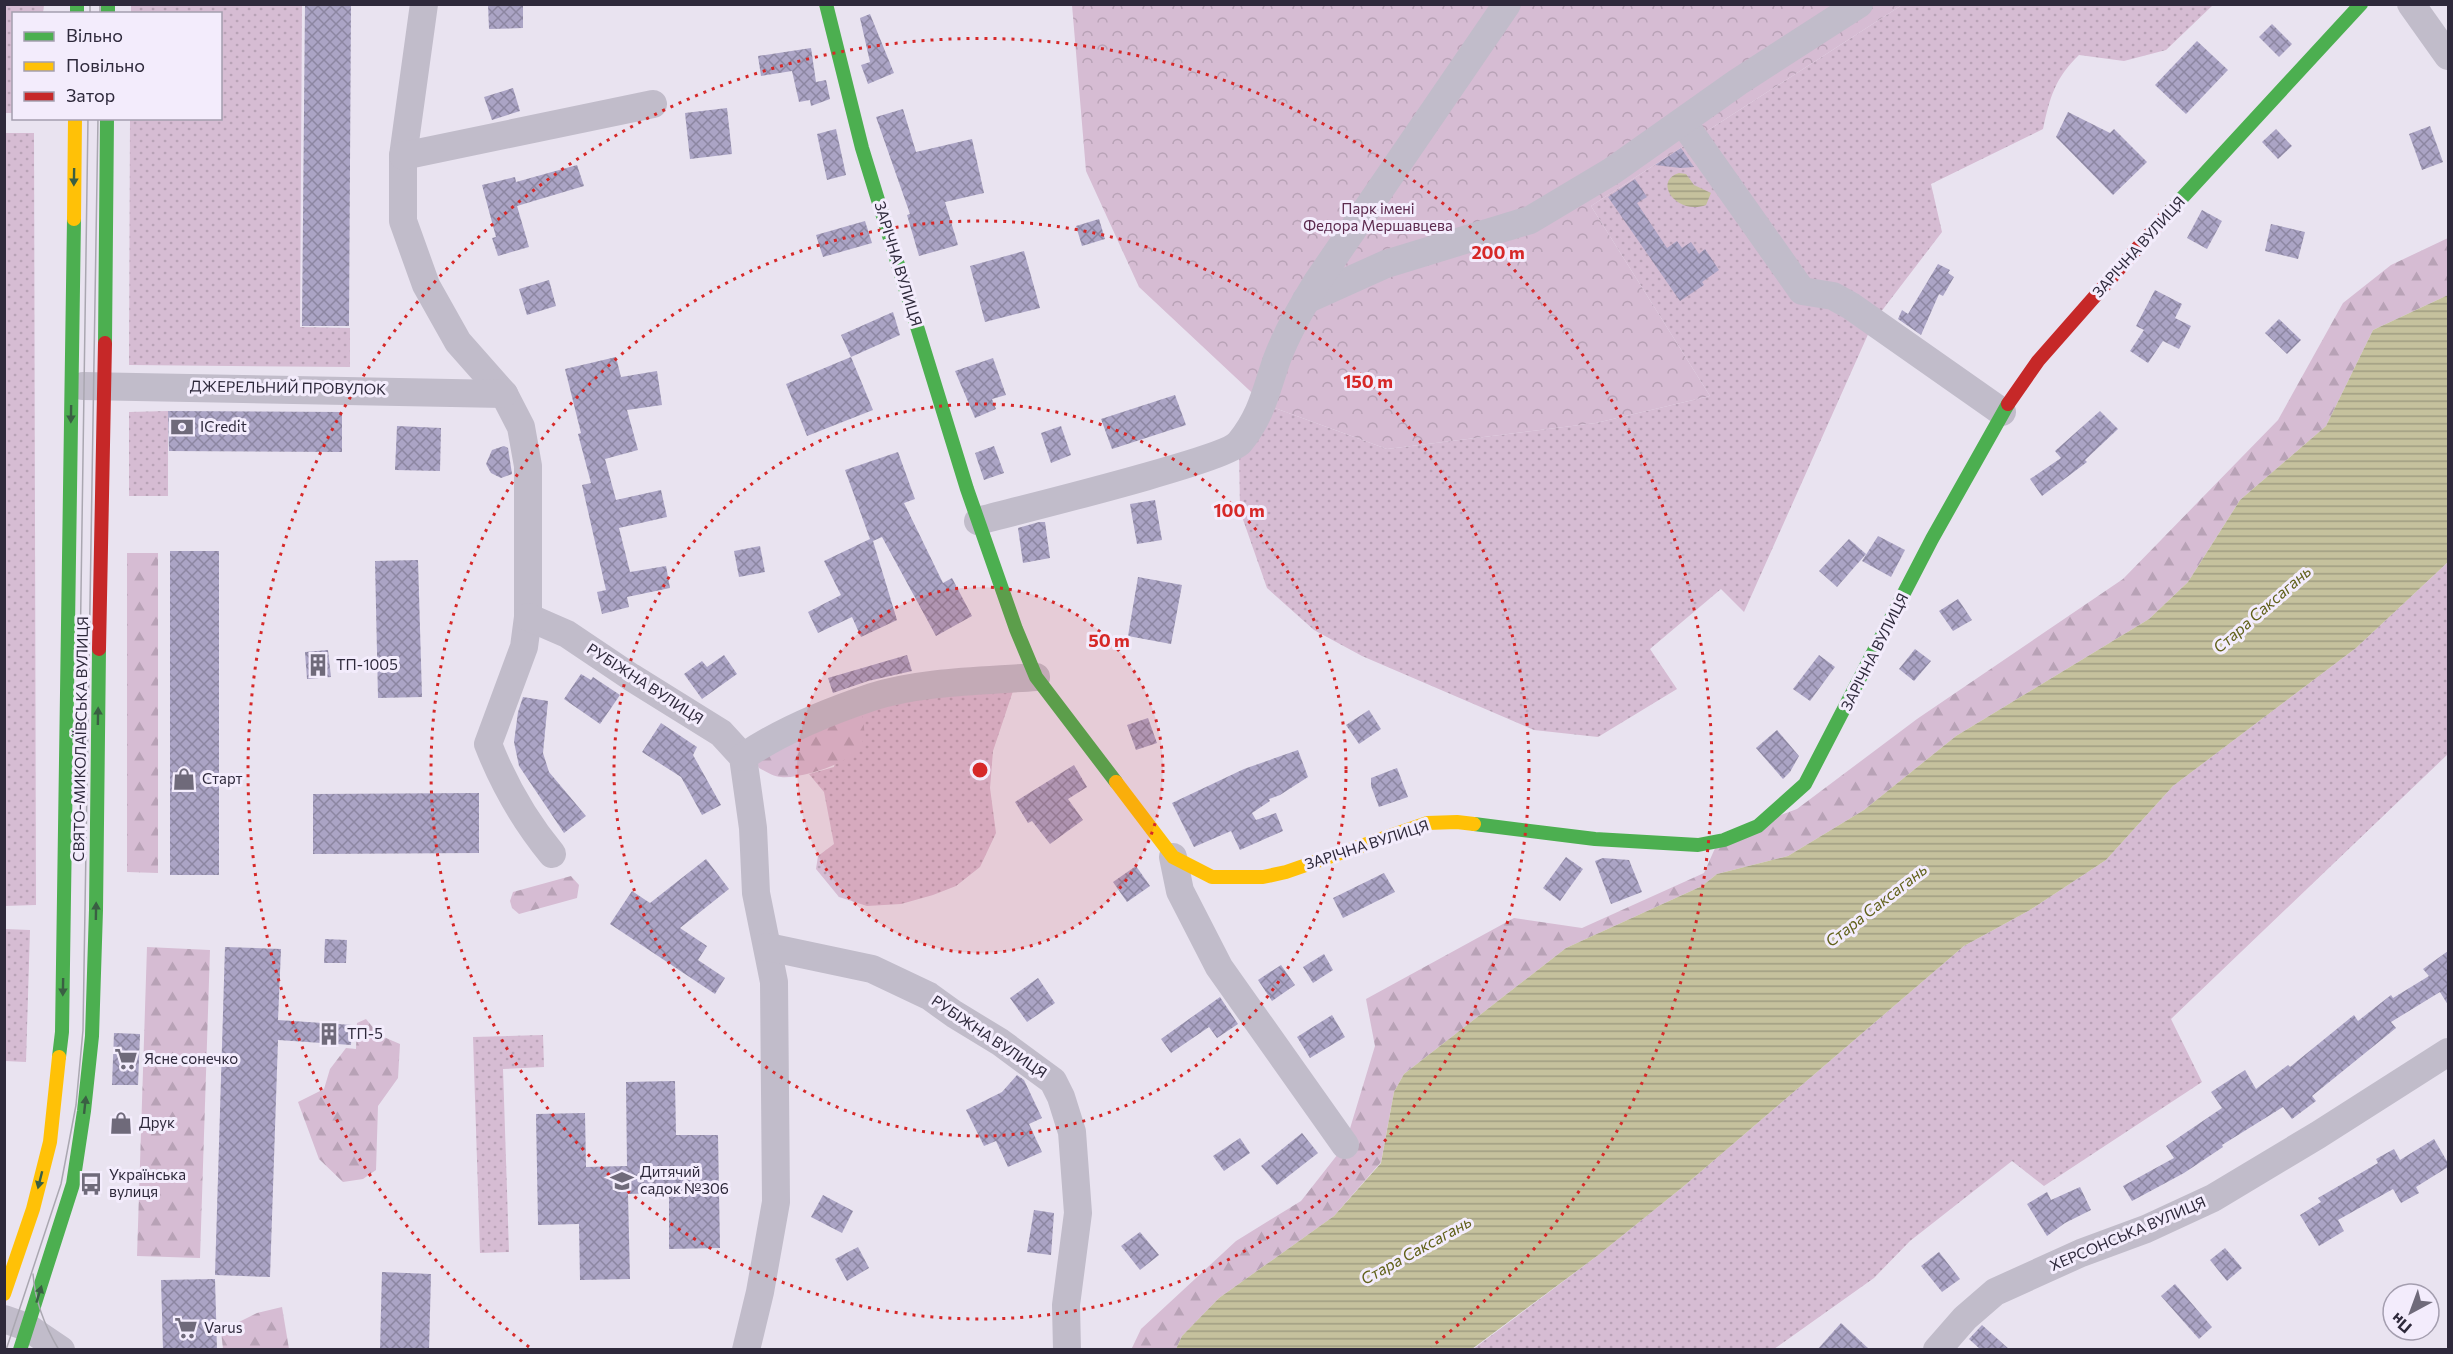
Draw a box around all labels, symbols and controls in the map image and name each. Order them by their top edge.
legend [12,12,222,120]
text: Вільно [66,24,123,46]
text: Повільно [66,54,145,76]
text: Затор [66,84,115,106]
one-way arrow [69,167,79,186]
street label: ЗАРІЧНА ВУЛИЦЯ [2088,192,2188,300]
street label: ЗАРІЧНА ВУЛИЦЯ [871,199,926,328]
park label: Парк імені Федора Мершавцева [1303,199,1453,234]
text: 200 m [1471,241,1525,263]
text: 150 m [1343,370,1393,392]
street label: ДЖЕРЕЛЬНИЙ ПРОВУЛОК [190,376,386,398]
one-way arrow [66,404,76,423]
bank icon: ICredit [169,414,195,440]
place label: ICredit [200,417,247,435]
text: 100 m [1213,499,1265,521]
water label: Стара Саксагань [2209,561,2315,656]
street label: ЗАРІЧНА ВУЛИЦЯ [1837,590,1911,713]
street label: СВЯТО-МИКОЛАЇВСЬКА ВУЛИЦЯ [69,616,91,862]
text: 50 m [1088,629,1130,651]
street label: РУБІЖНА ВУЛИЦЯ [584,639,707,728]
building icon: ТП-1005 [305,652,331,678]
place label: ТП-1005 [336,655,398,673]
one-way arrow [93,706,103,725]
centre of rings [970,760,990,780]
shop icon: Старт [171,766,197,792]
place label: Старт [202,769,243,787]
street label: ЗАРІЧНА ВУЛИЦЯ [1302,815,1431,873]
water label: Стара Саксагань [1821,859,1930,950]
one-way arrow [91,901,100,920]
one-way arrow [58,977,68,996]
street label: РУБІЖНА ВУЛИЦЯ [929,991,1051,1081]
building icon: ТП-5 [316,1021,342,1047]
place label: ТП-5 [347,1024,383,1042]
supermarket icon: Ясне сонечко [113,1046,139,1072]
place label: Ясне сонечко [144,1049,238,1067]
one-way arrow [80,1096,90,1115]
shop icon: Друк [108,1110,134,1136]
place label: Друк [139,1113,175,1131]
place label: Дитячий садок №306 [640,1162,729,1197]
place label: Українська вулиця [109,1165,186,1200]
school or university icon: Дитячий садок №306 [609,1168,635,1194]
one-way arrow [35,1171,45,1189]
bus stop icon: Українська вулиця [78,1171,104,1197]
street label: ХЕРСОНСЬКА ВУЛИЦЯ [2047,1192,2208,1274]
water label: Стара Саксагань [1357,1211,1474,1288]
north arrow [2381,1282,2441,1342]
one-way arrow [34,1285,44,1303]
text: Пн [2387,1310,2415,1338]
supermarket icon: Varus [173,1315,199,1341]
place label: Varus [204,1318,243,1336]

